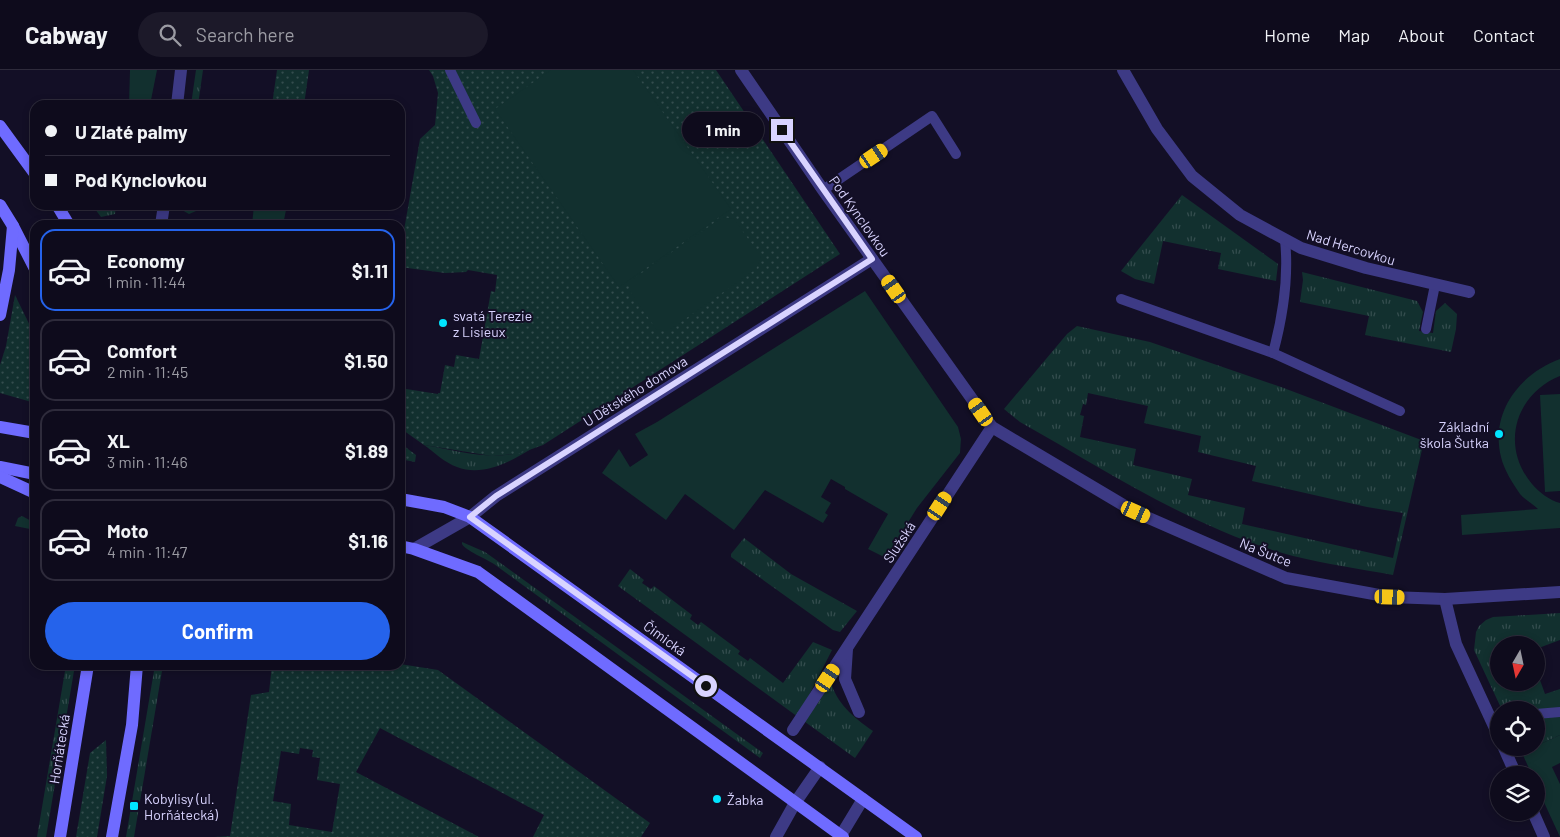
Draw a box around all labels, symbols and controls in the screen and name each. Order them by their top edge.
search box [138,12,488,57]
text: Cabway [25,20,108,49]
icon: search [156,21,184,49]
text: Search here [196,23,295,46]
text: Home [1264,24,1310,46]
text: Map [1338,24,1370,46]
text: About [1398,24,1445,46]
text: Contact [1473,24,1535,46]
callout: 1 min [682,112,764,148]
route end [771,119,793,141]
text: U Zlaté palmy [75,120,188,143]
text: 1 min [705,120,741,139]
car [857,141,890,171]
text: Pod Kynclovkou [75,168,207,191]
street label: Pod Kynclovkou [826,172,894,260]
street label: Nad Hercovkou [1305,225,1397,269]
icon: car [47,248,92,293]
text: Economy [107,249,185,272]
text: $1.11 [352,259,388,282]
text: 1 min · 11:44 [107,272,186,291]
car [879,272,908,306]
place label: svatá Terezie z Lisieux [453,307,532,340]
marker: svatá Terezie z Lisieux [437,317,449,329]
icon: car [47,338,92,383]
text: Comfort [107,339,177,362]
text: $1.50 [344,349,388,372]
street label: U Dětského domova [580,352,690,430]
text: 2 min · 11:45 [107,362,188,381]
car [966,395,995,429]
place label: Základní škola Šutka [1420,418,1489,451]
icon: car [47,428,92,473]
marker: Základní škola Šutka [1493,428,1505,440]
text: XL [107,429,130,452]
text: $1.89 [345,439,388,462]
text: 3 min · 11:46 [107,452,188,471]
car [925,489,954,523]
car [1119,499,1152,525]
icon: car [47,518,92,563]
street label: Služská [879,518,919,566]
text: Moto [107,519,149,542]
text: $1.16 [348,529,388,552]
street label: Na Šutce [1237,534,1295,570]
text: 4 min · 11:47 [107,542,187,561]
car [1374,589,1405,605]
button: Confirm [45,602,390,660]
street label: Čimická [640,617,690,659]
north arrow [1490,636,1545,691]
map controls [1490,636,1545,821]
car [813,661,842,695]
route start [695,675,717,697]
button: locate [1490,701,1545,756]
street label: Horňátecká [45,713,73,785]
button: layers [1490,766,1545,821]
place label: Kobylisy (ul. Horňátecká) [144,790,218,823]
place label: Žabka [727,791,764,808]
marker: Žabka [711,793,723,805]
marker: Kobylisy (ul. Horňátecká) [128,800,140,812]

